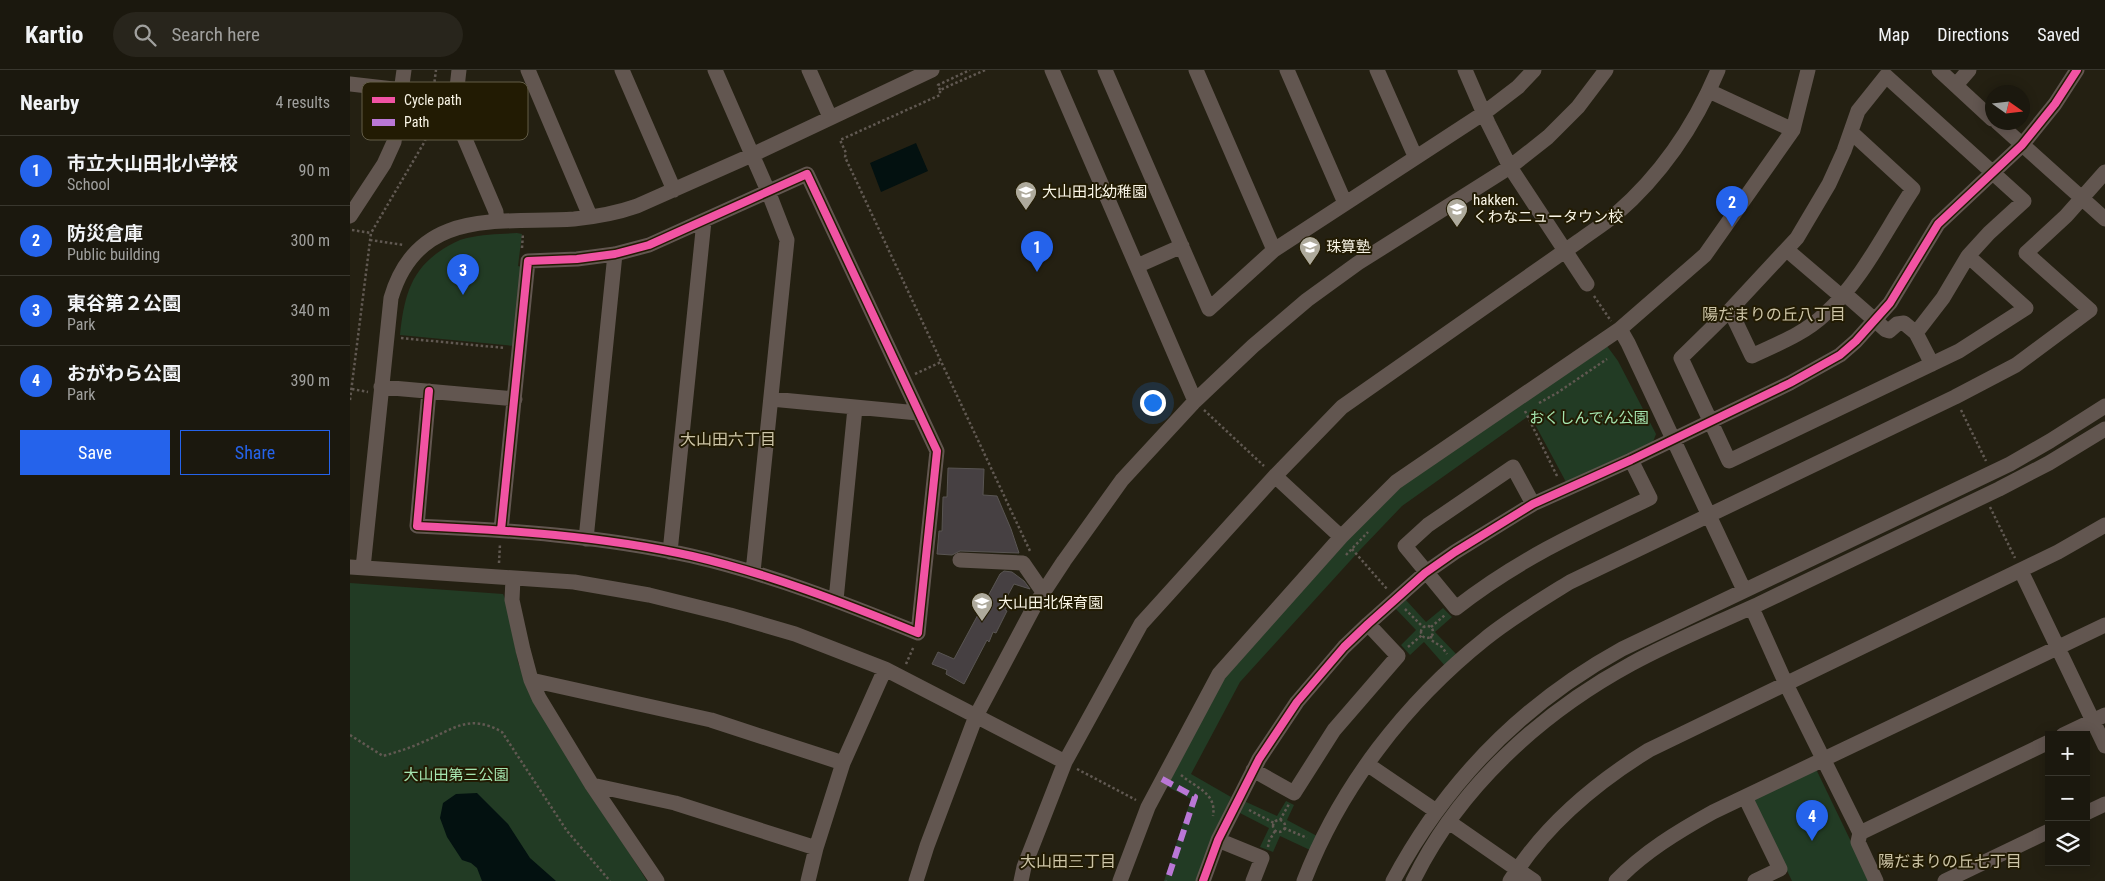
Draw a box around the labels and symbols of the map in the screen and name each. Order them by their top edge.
legend [362,82,528,140]
north arrow [1985,85,2030,130]
text: Cycle path [404,92,462,108]
text: Path [404,114,429,130]
school or university icon: 大山田北幼稚園 [1014,180,1038,211]
place label: 大山田北幼稚園 [1042,183,1147,201]
pin: 2 [1716,186,1748,227]
place label: hakken. くわなニュータウン校 [1473,191,1623,226]
school or university icon: hakken. くわなニュータウン校 [1445,197,1469,228]
pin: 1 [1021,231,1053,272]
school or university icon: 珠算塾 [1298,235,1322,266]
place label: 珠算塾 [1326,238,1371,256]
pin: 3 [447,254,479,295]
district label: 陽だまりの丘八丁目 [1702,305,1846,324]
your location [1140,390,1166,416]
park label: おくしんでん公園 [1529,409,1649,427]
district label: 大山田六丁目 [680,430,776,449]
school or university icon: 大山田北保育園 [970,591,994,622]
place label: 大山田北保育園 [998,594,1103,612]
park label: 大山田第三公園 [403,766,509,784]
pin: 4 [1796,800,1828,841]
district label: 大山田三丁目 [1020,852,1116,871]
district label: 陽だまりの丘七丁目 [1878,852,2022,871]

